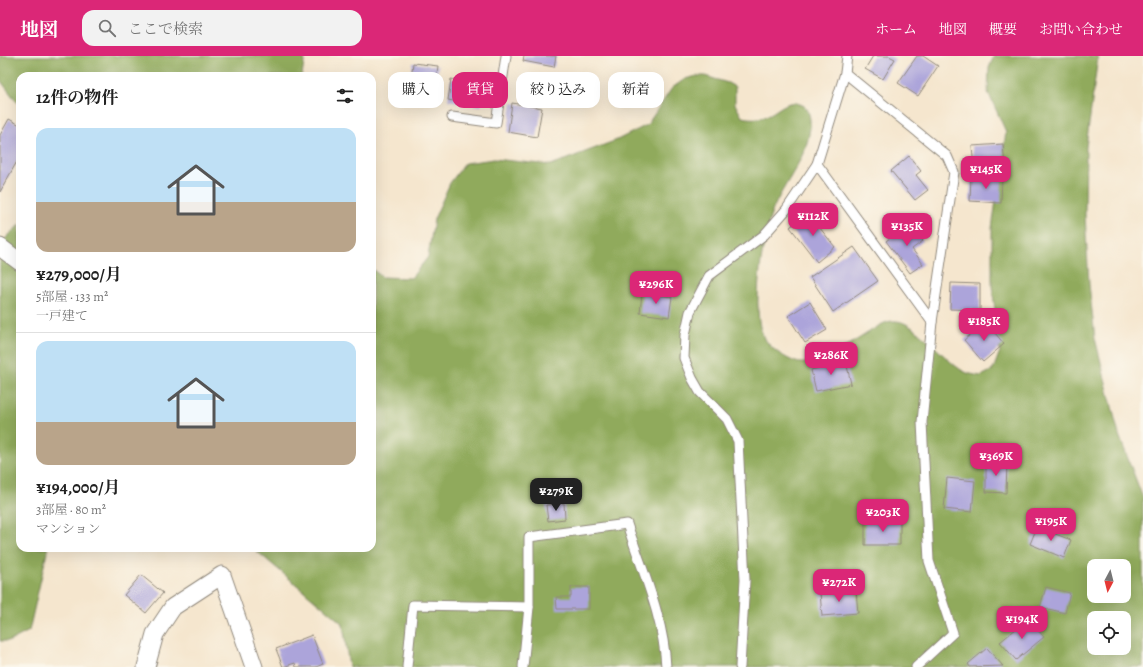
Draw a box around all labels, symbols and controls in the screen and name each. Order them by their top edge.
search box [82,10,362,46]
text: 地図 [20,17,58,43]
icon: search [96,17,118,39]
text: ここで検索 [128,19,203,39]
text: ホーム [875,20,917,39]
text: 地図 [939,20,967,39]
text: 概要 [989,20,1017,39]
text: お問い合わせ [1039,20,1123,39]
chip: 購入 [388,72,444,108]
chip: 賃貸 [452,72,508,108]
chip: 絞り込み [516,72,600,108]
chip: 新着 [608,72,664,108]
icon: filters [334,85,356,107]
text: 12件の物件 [36,86,118,109]
icon: home [160,154,232,226]
pin: ¥145K [958,156,1014,190]
text: ¥145K [970,160,1002,177]
pin: ¥112K [785,203,841,237]
text: ¥112K [797,207,829,224]
pin: ¥135K [879,213,935,247]
text: ¥135K [891,217,923,234]
text: ¥279,000/月 [36,263,122,286]
pin: ¥296K [628,271,684,305]
text: ¥296K [639,275,673,292]
text: 5部屋 · 133 m² [36,288,108,305]
text: 一戸建て [36,307,88,324]
pin: ¥185K [956,308,1012,342]
text: ¥185K [968,312,1000,329]
pin: ¥286K [803,342,859,376]
text: ¥286K [814,346,848,363]
icon: home [160,367,232,439]
pin: ¥369K [968,443,1024,477]
text: ¥369K [979,447,1013,464]
text: ¥194,000/月 [36,476,121,499]
pin: ¥279K [528,478,584,512]
text: ¥279K [539,482,573,499]
pin: ¥203K [855,499,911,533]
text: 3部屋 · 80 m² [36,501,106,518]
text: ¥203K [866,503,900,520]
pin: ¥195K [1023,508,1079,542]
text: ¥195K [1035,512,1067,529]
text: マンション [36,520,100,537]
north arrow [1087,559,1131,603]
map controls [1087,559,1131,655]
pin: ¥272K [811,569,867,603]
text: ¥272K [822,573,856,590]
pin: ¥194K [994,606,1050,640]
text: ¥194K [1006,610,1038,627]
button: locate [1087,611,1131,655]

